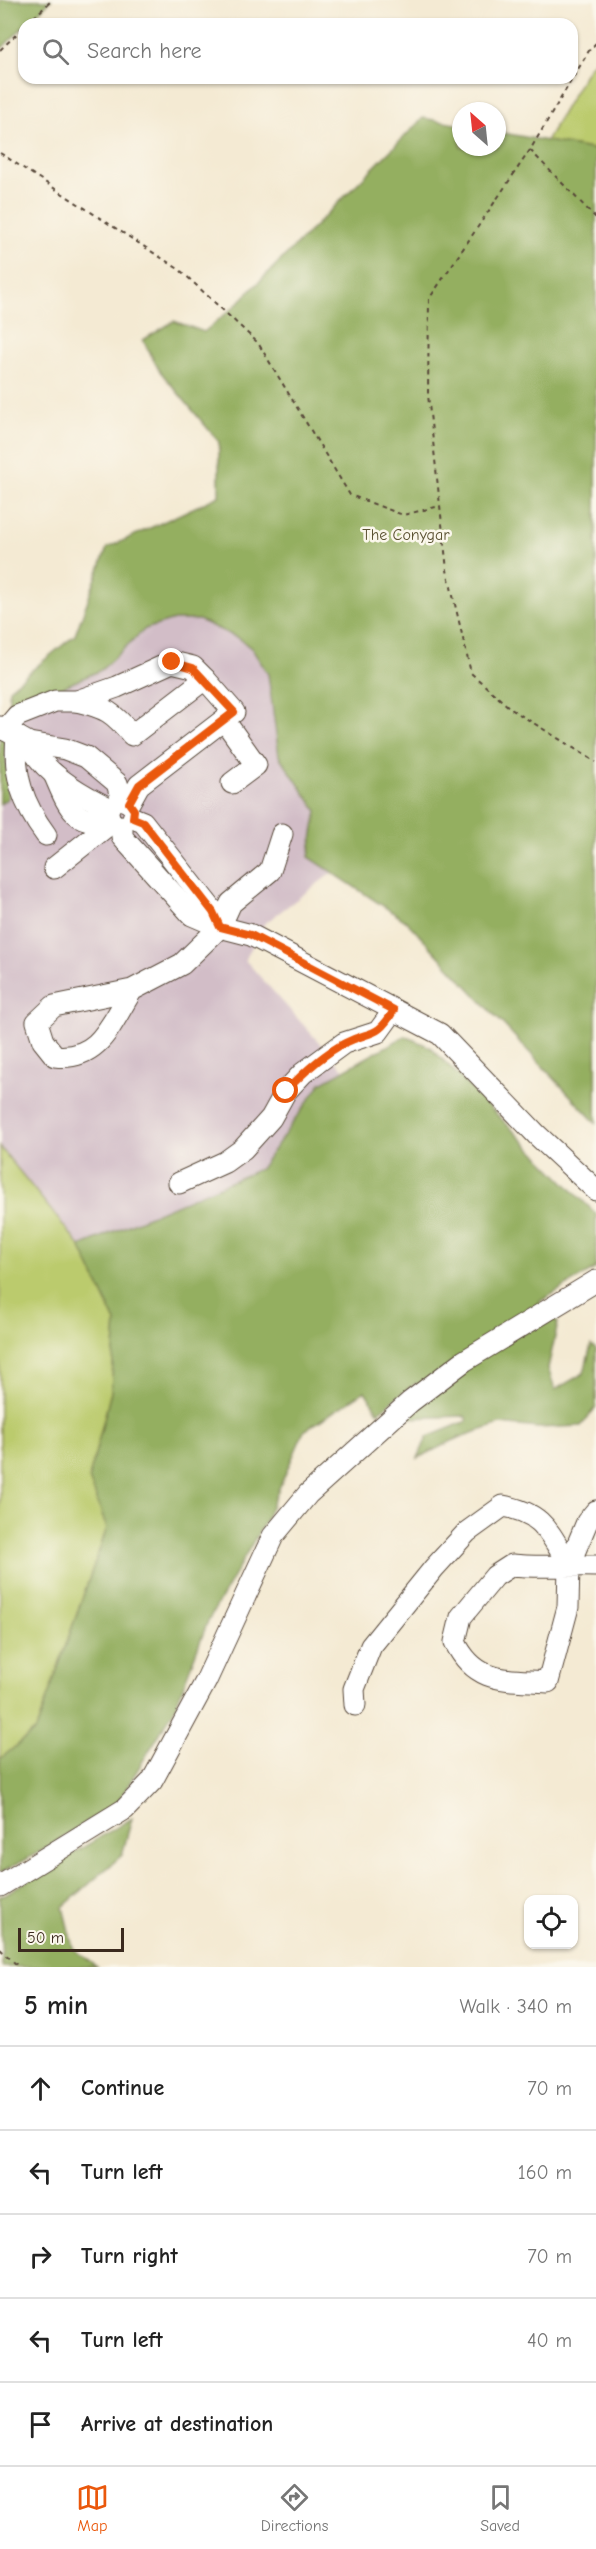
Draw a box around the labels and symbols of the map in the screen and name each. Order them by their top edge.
north arrow [452,102,506,156]
park label: The Conygar [362,526,450,544]
route end [158,648,184,674]
route start [272,1077,298,1103]
scale bar [18,1925,124,1952]

